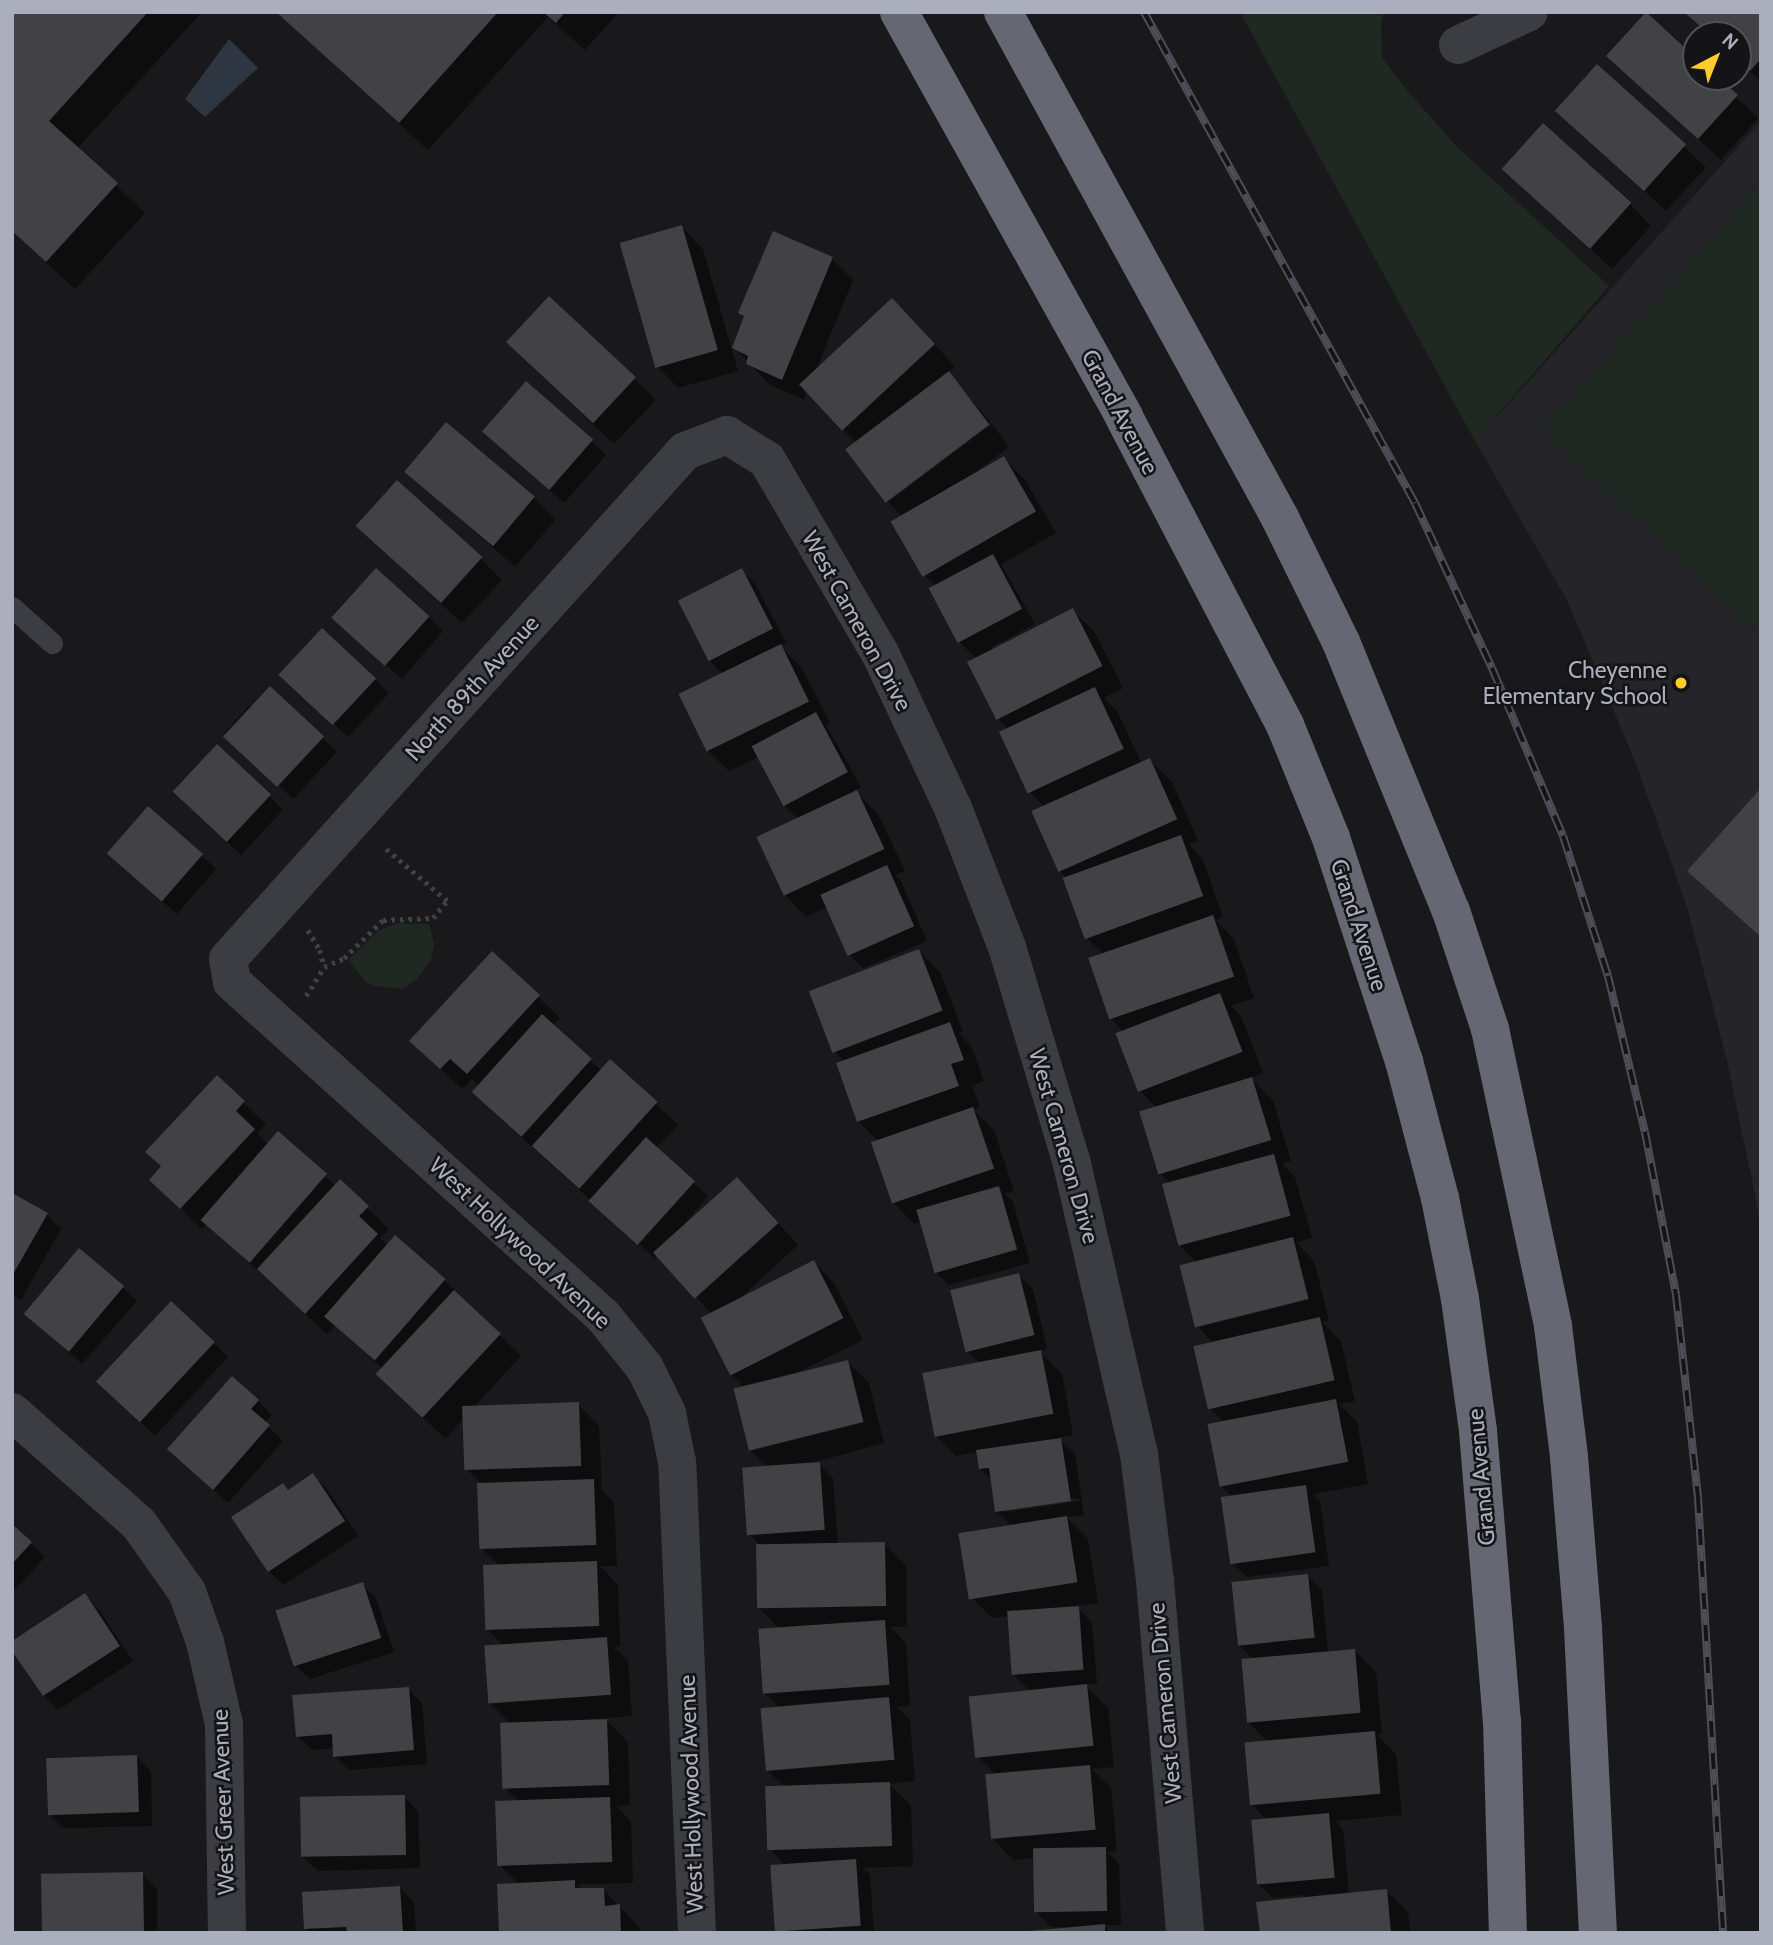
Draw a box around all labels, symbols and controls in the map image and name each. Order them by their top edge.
north arrow [1682,21,1752,91]
text: N [1717,28,1743,55]
street label: Grand Avenue [1076,345,1164,479]
street label: West Cameron Drive [796,526,918,716]
street label: North 89th Avenue [399,609,545,767]
place label: Cheyenne Elementary School [1483,656,1667,710]
marker: Cheyenne Elementary School [1673,675,1689,691]
street label: Grand Avenue [1325,855,1393,995]
street label: West Cameron Drive [1023,1045,1105,1247]
street label: West Hollywood Avenue [423,1152,617,1334]
street label: Grand Avenue [1461,1407,1501,1547]
street label: West Cameron Drive [1142,1601,1188,1805]
street label: West Hollywood Avenue [673,1674,709,1914]
street label: West Greer Avenue [206,1708,240,1896]

